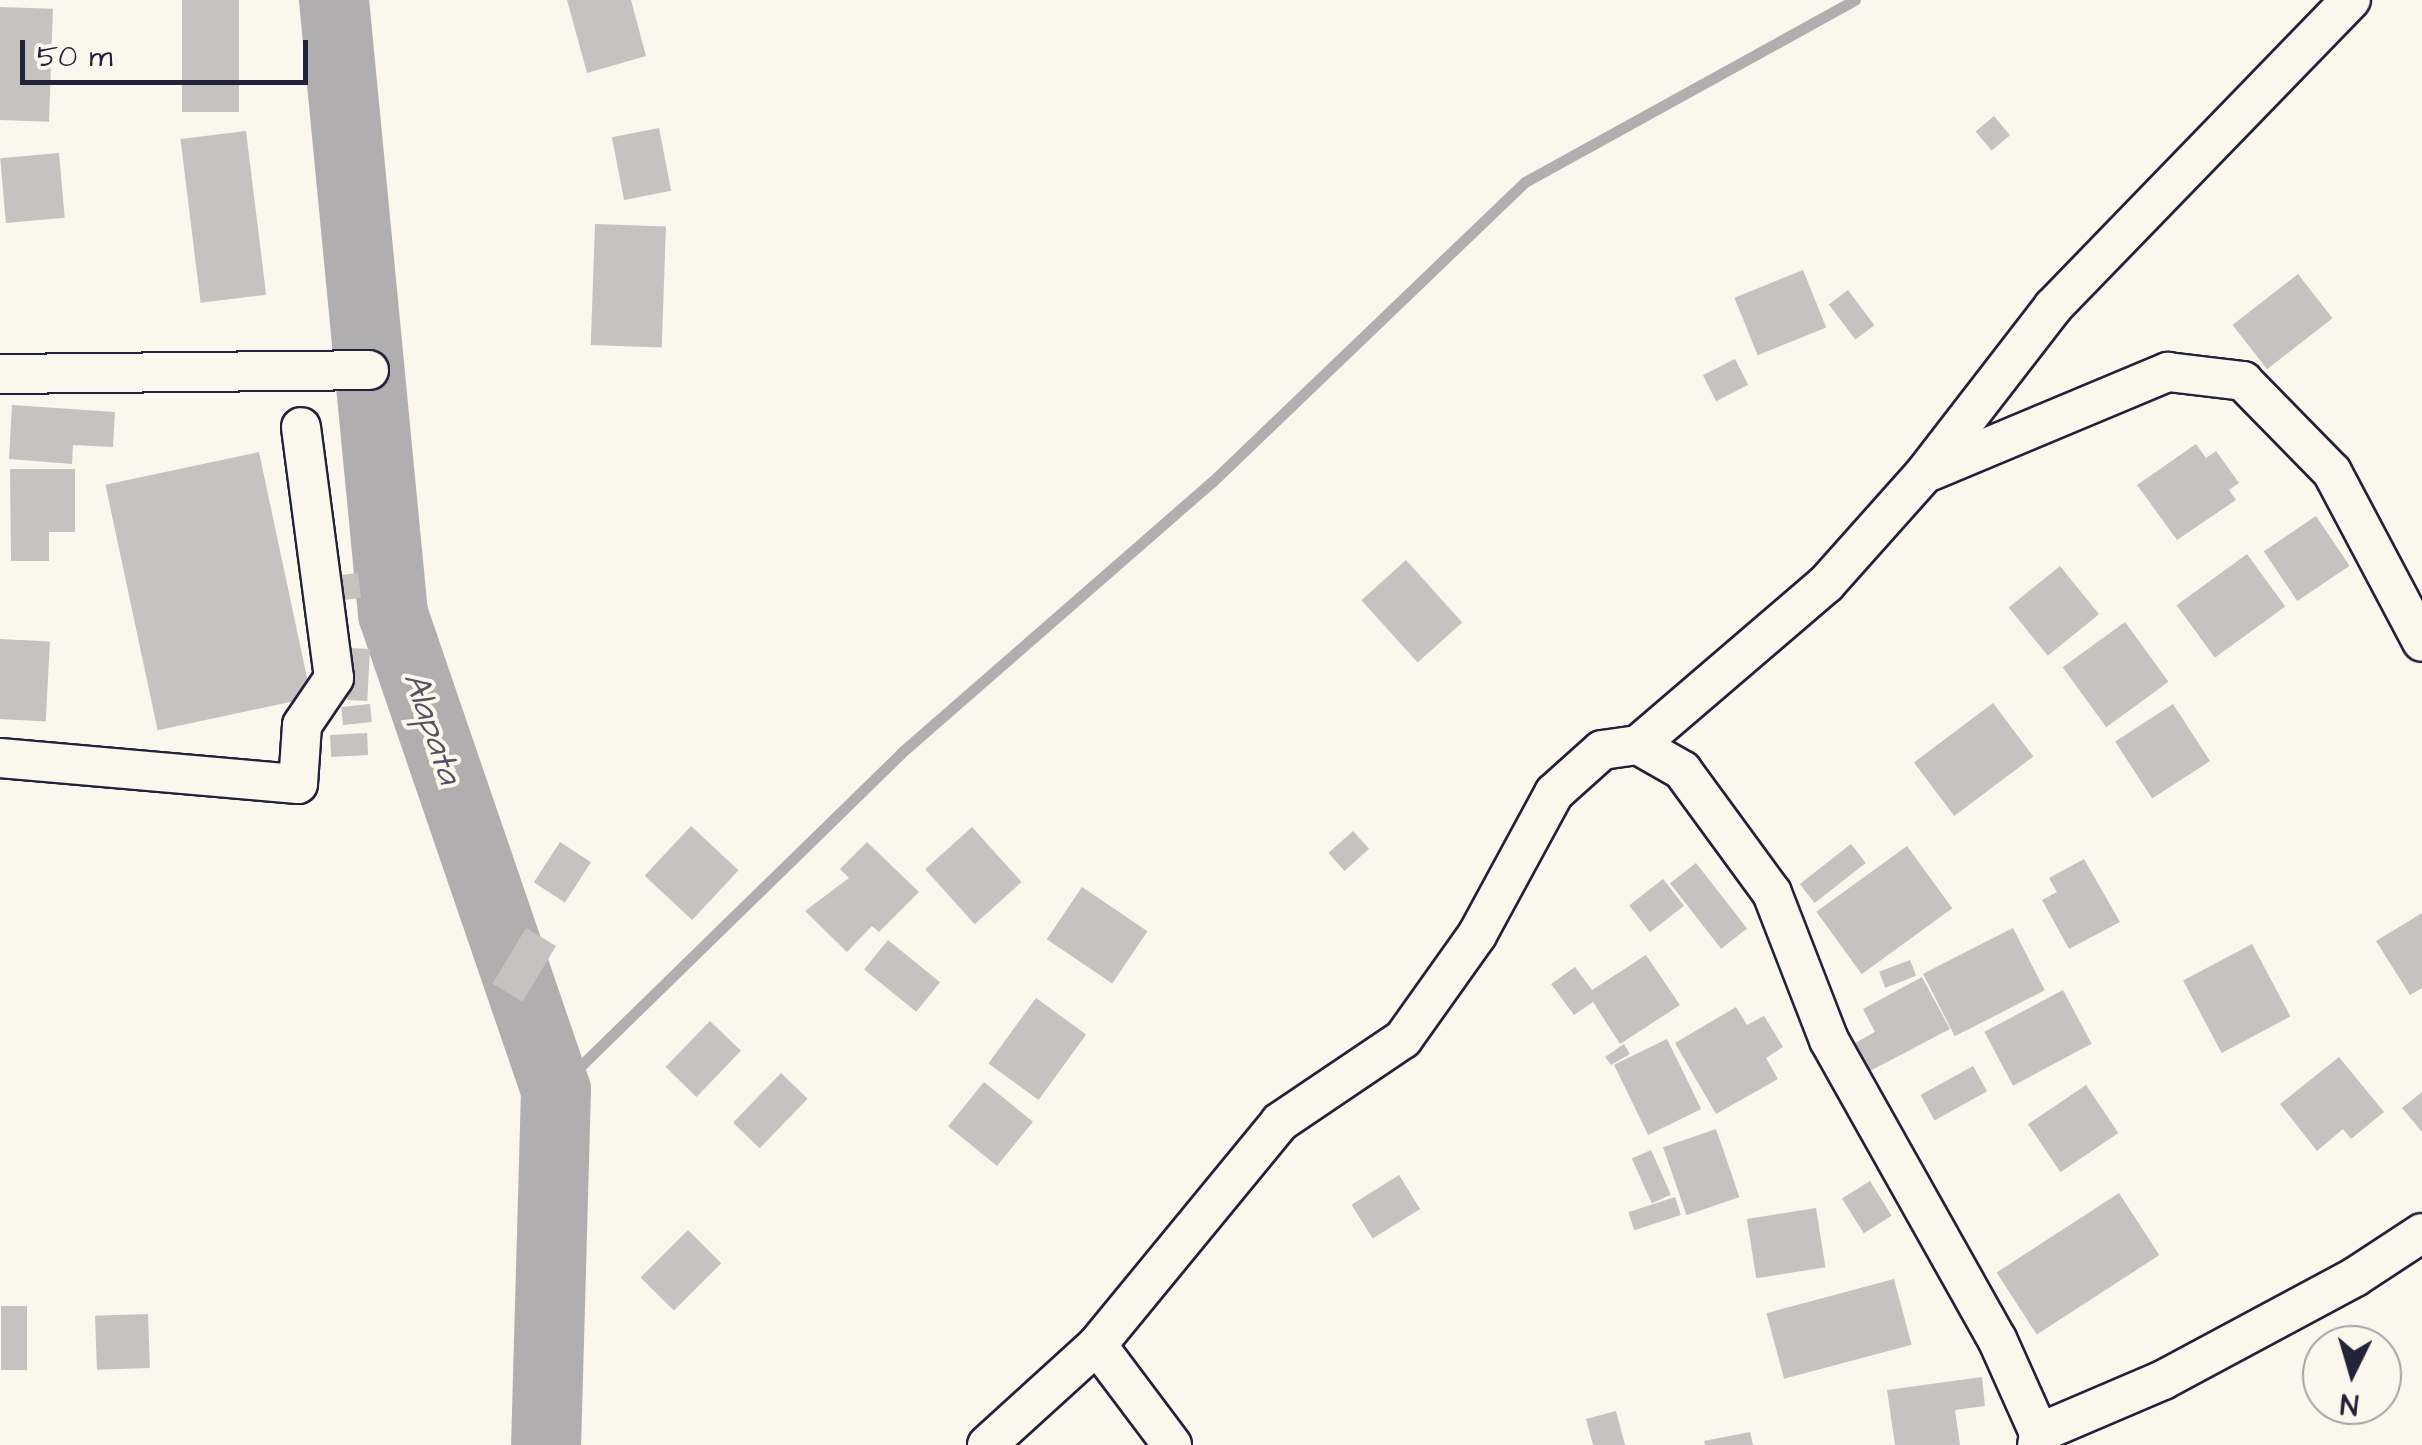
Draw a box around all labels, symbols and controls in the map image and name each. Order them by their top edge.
scale bar [25,20,312,82]
text: 50 m [37,36,113,78]
water label: Alapata [393,667,471,789]
north arrow [2302,1325,2402,1425]
text: N [2339,1383,2360,1424]

